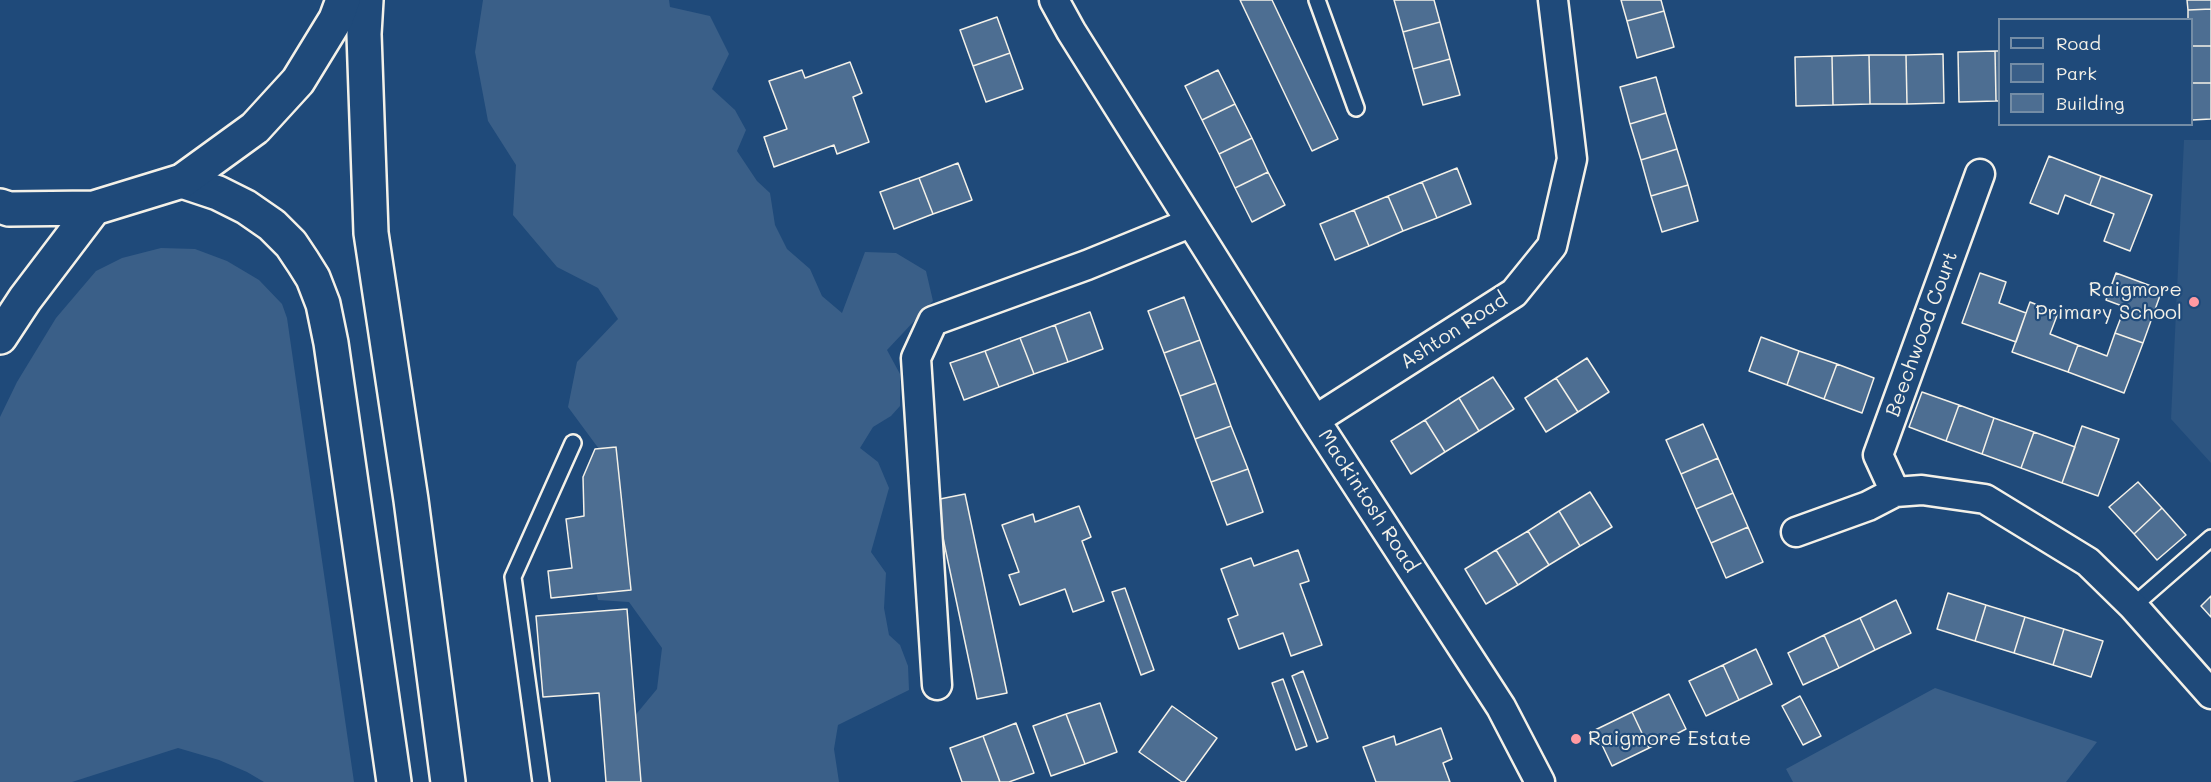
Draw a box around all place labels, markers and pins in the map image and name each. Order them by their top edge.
place label: Raigmore Primary School [2035,278,2182,325]
marker: Raigmore Primary School [2187,295,2201,309]
place label: Raigmore Estate [1588,727,1751,751]
marker: Raigmore Estate [1569,732,1583,746]

